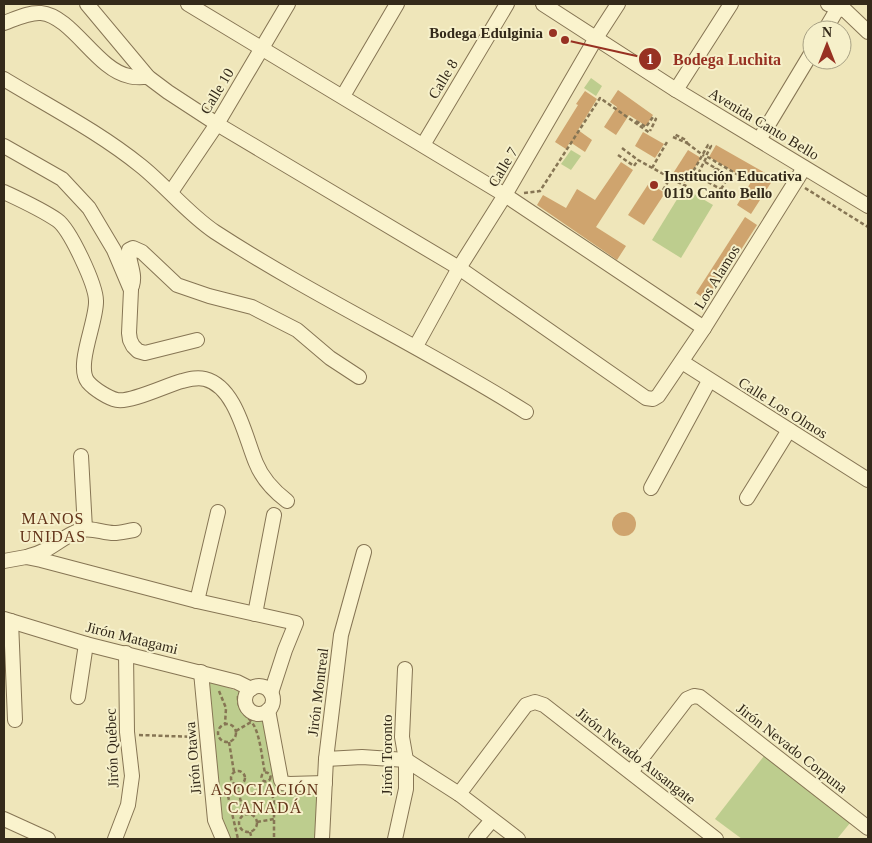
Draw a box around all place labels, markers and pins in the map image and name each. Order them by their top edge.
place label: Bodega Edulginia [429,25,543,41]
marker: Bodega Edulginia [547,27,559,39]
callout: Bodega Luchita [638,44,791,75]
place label: Institución Educativa 0119 Canto Bello [664,168,802,201]
marker: Institución Educativa 0119 Canto Bello [648,179,660,191]

